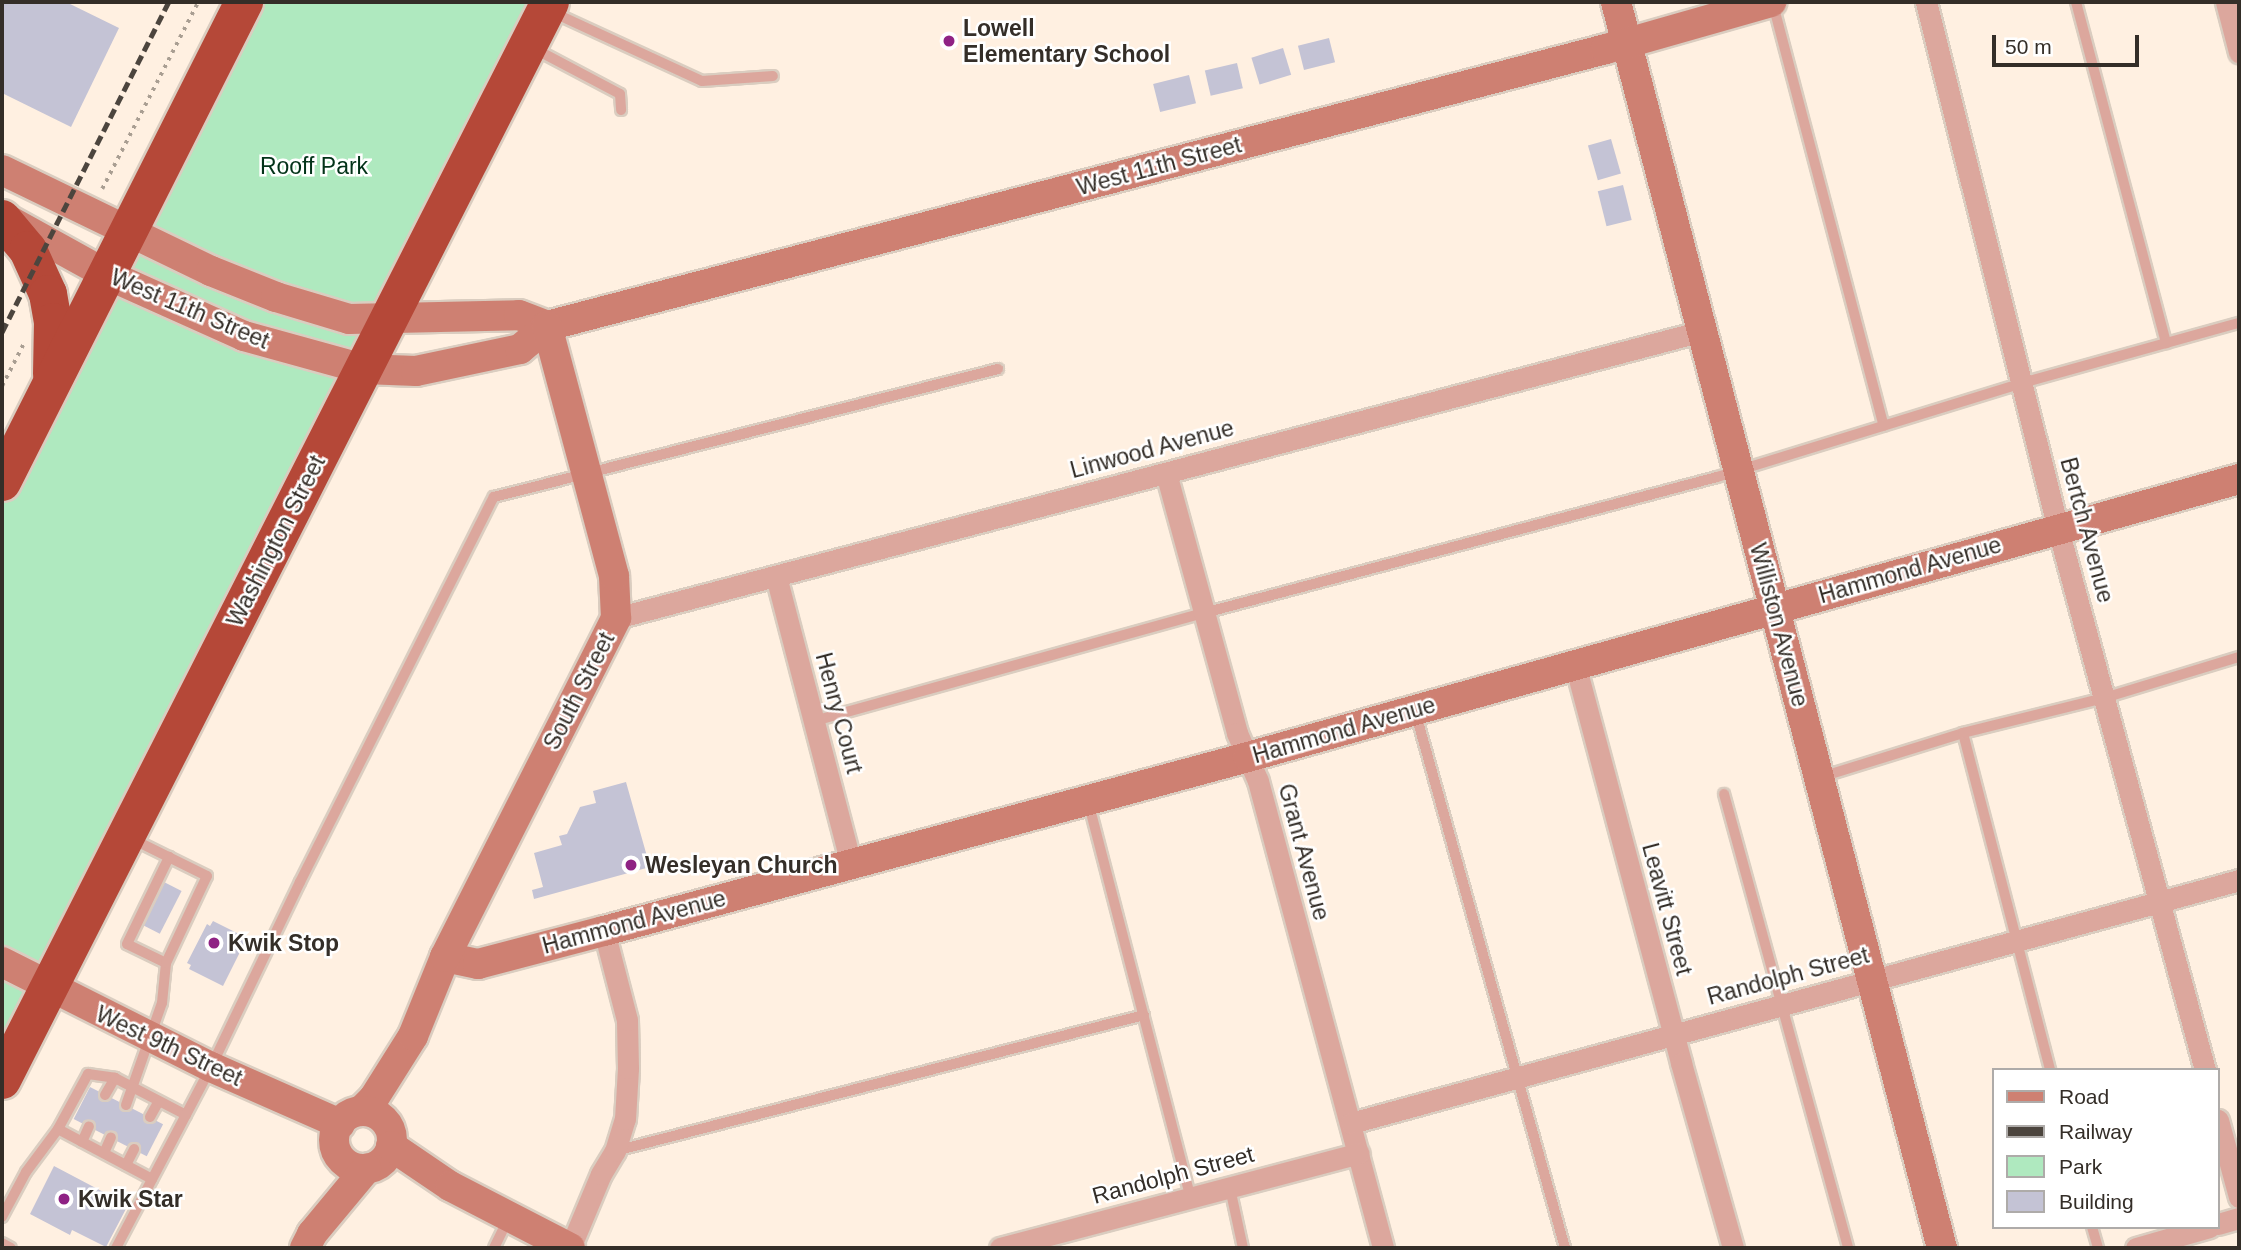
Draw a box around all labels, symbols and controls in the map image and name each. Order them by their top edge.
place label: Lowell Elementary School [963,14,1170,68]
scale bar [1996,21,2143,65]
marker: Lowell Elementary School [941,33,957,49]
text: 50 m [2005,35,2052,58]
street label: West 11th Street [1074,131,1244,201]
park label: Rooff Park [260,152,368,180]
street label: West 11th Street [107,263,273,355]
street label: Linwood Avenue [1066,414,1238,484]
street label: Washington Street [221,451,331,631]
street label: Bertch Avenue [2054,454,2120,606]
street label: Hammond Avenue [1815,531,2005,609]
street label: Williston Avenue [1744,540,1814,710]
street label: South Street [538,628,620,754]
street label: Henry Court [810,650,868,776]
street label: Hammond Avenue [1249,691,1439,769]
street label: Grant Avenue [1272,780,1336,924]
street label: Leavitt Street [1636,840,1698,978]
place label: Wesleyan Church [645,851,838,879]
marker: Wesleyan Church [623,857,639,873]
street label: Hammond Avenue [539,884,729,960]
place label: Kwik Stop [228,929,339,957]
marker: Kwik Stop [206,935,222,951]
street label: Randolph Street [1704,941,1872,1011]
street label: West 9th Street [92,1000,246,1092]
legend [1993,1068,2220,1229]
text: Road [2059,1085,2109,1108]
text: Railway [2059,1120,2133,1143]
street label: Randolph Street [1089,1140,1257,1210]
text: Park [2059,1155,2102,1178]
place label: Kwik Star [78,1185,183,1213]
text: Building [2059,1190,2134,1213]
marker: Kwik Star [56,1191,72,1207]

